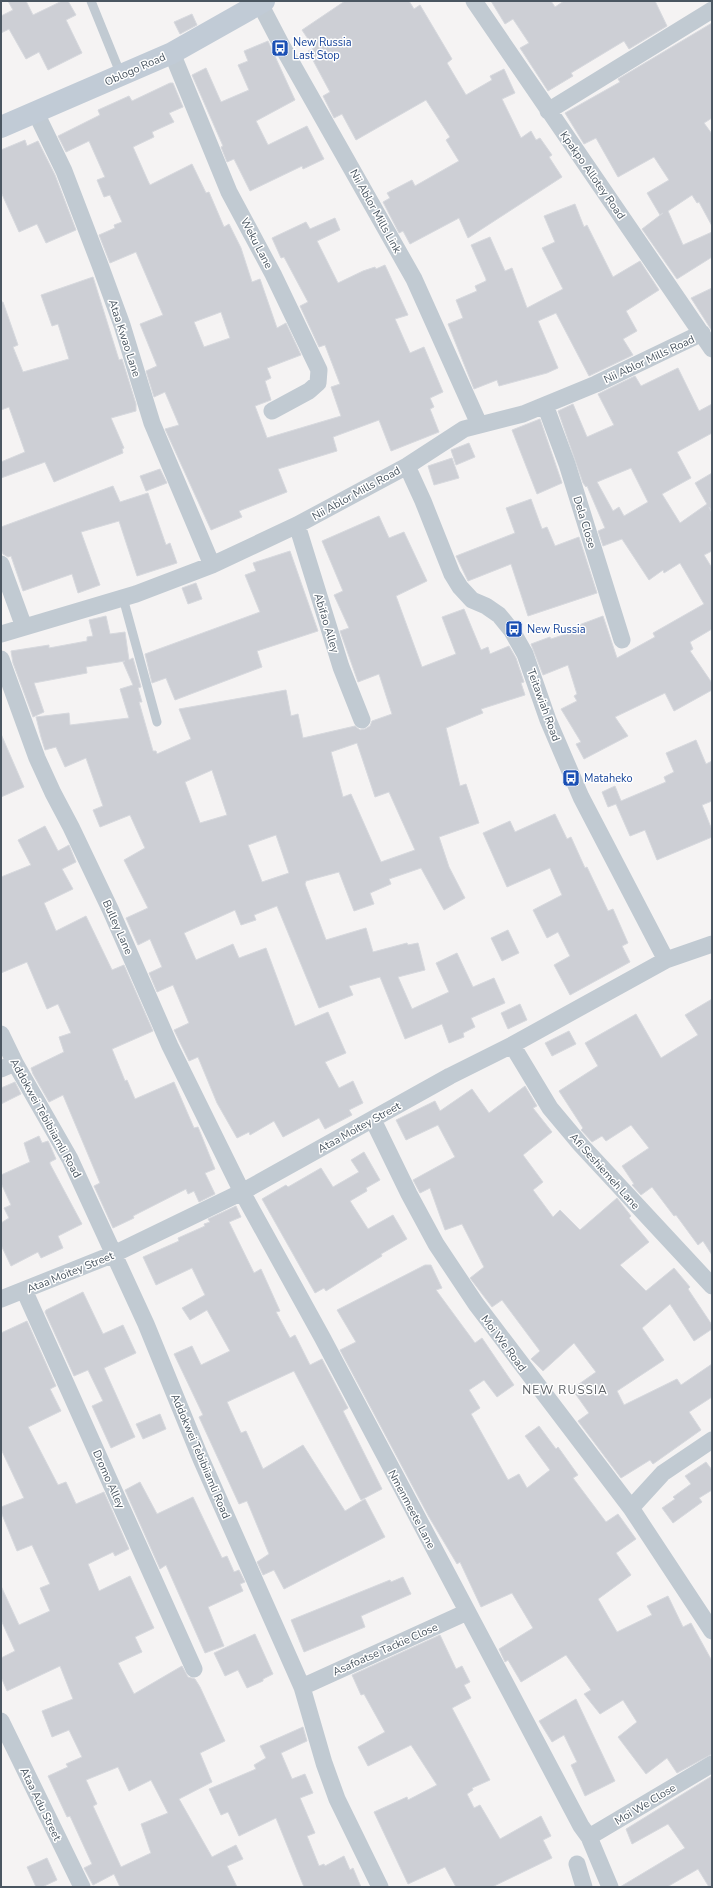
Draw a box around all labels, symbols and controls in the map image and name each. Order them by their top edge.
place label: New Russia Last Stop [293,35,352,63]
bus stop icon: New Russia Last Stop [270,38,290,58]
street label: Oblogo Road [102,49,168,90]
street label: Kpakpo Allotey Road [557,128,629,222]
street label: Nii Ablor Mills Link [346,167,405,256]
street label: Weku Lane [237,215,276,271]
street label: Ataa Kwao Lane [105,297,144,379]
street label: Nii Ablor Mills Road [601,332,697,387]
street label: Nii Ablor Mills Road [309,463,403,524]
street label: Dela Close [569,494,600,550]
street label: Abifao Alley [310,592,343,655]
bus stop icon: New Russia [504,619,524,639]
place label: New Russia [527,622,586,637]
street label: Teitawiah Road [523,667,564,744]
bus stop icon: Mataheko [561,768,581,788]
place label: Mataheko [584,771,633,786]
street label: Bulley Lane [99,898,136,957]
street label: Addokwei Tebibiiamli Road [6,1056,85,1181]
street label: Ataa Moitey Street [315,1098,403,1156]
street label: Afi Seshiemeh Lane [566,1130,643,1213]
street label: Ataa Moitey Street [25,1248,116,1297]
street label: Moi We Road [478,1312,530,1374]
district label: NEW RUSSIA [522,1382,608,1398]
street label: Addokwei Tebibiiamli Road [167,1391,234,1521]
street label: Dromo Alley [89,1448,128,1511]
street label: Nmenmeete Lane [384,1467,439,1551]
street label: Asafoatse Tackie Close [330,1619,440,1679]
street label: Ataa Adu Street [16,1765,65,1843]
street label: Moi We Close [612,1780,679,1829]

